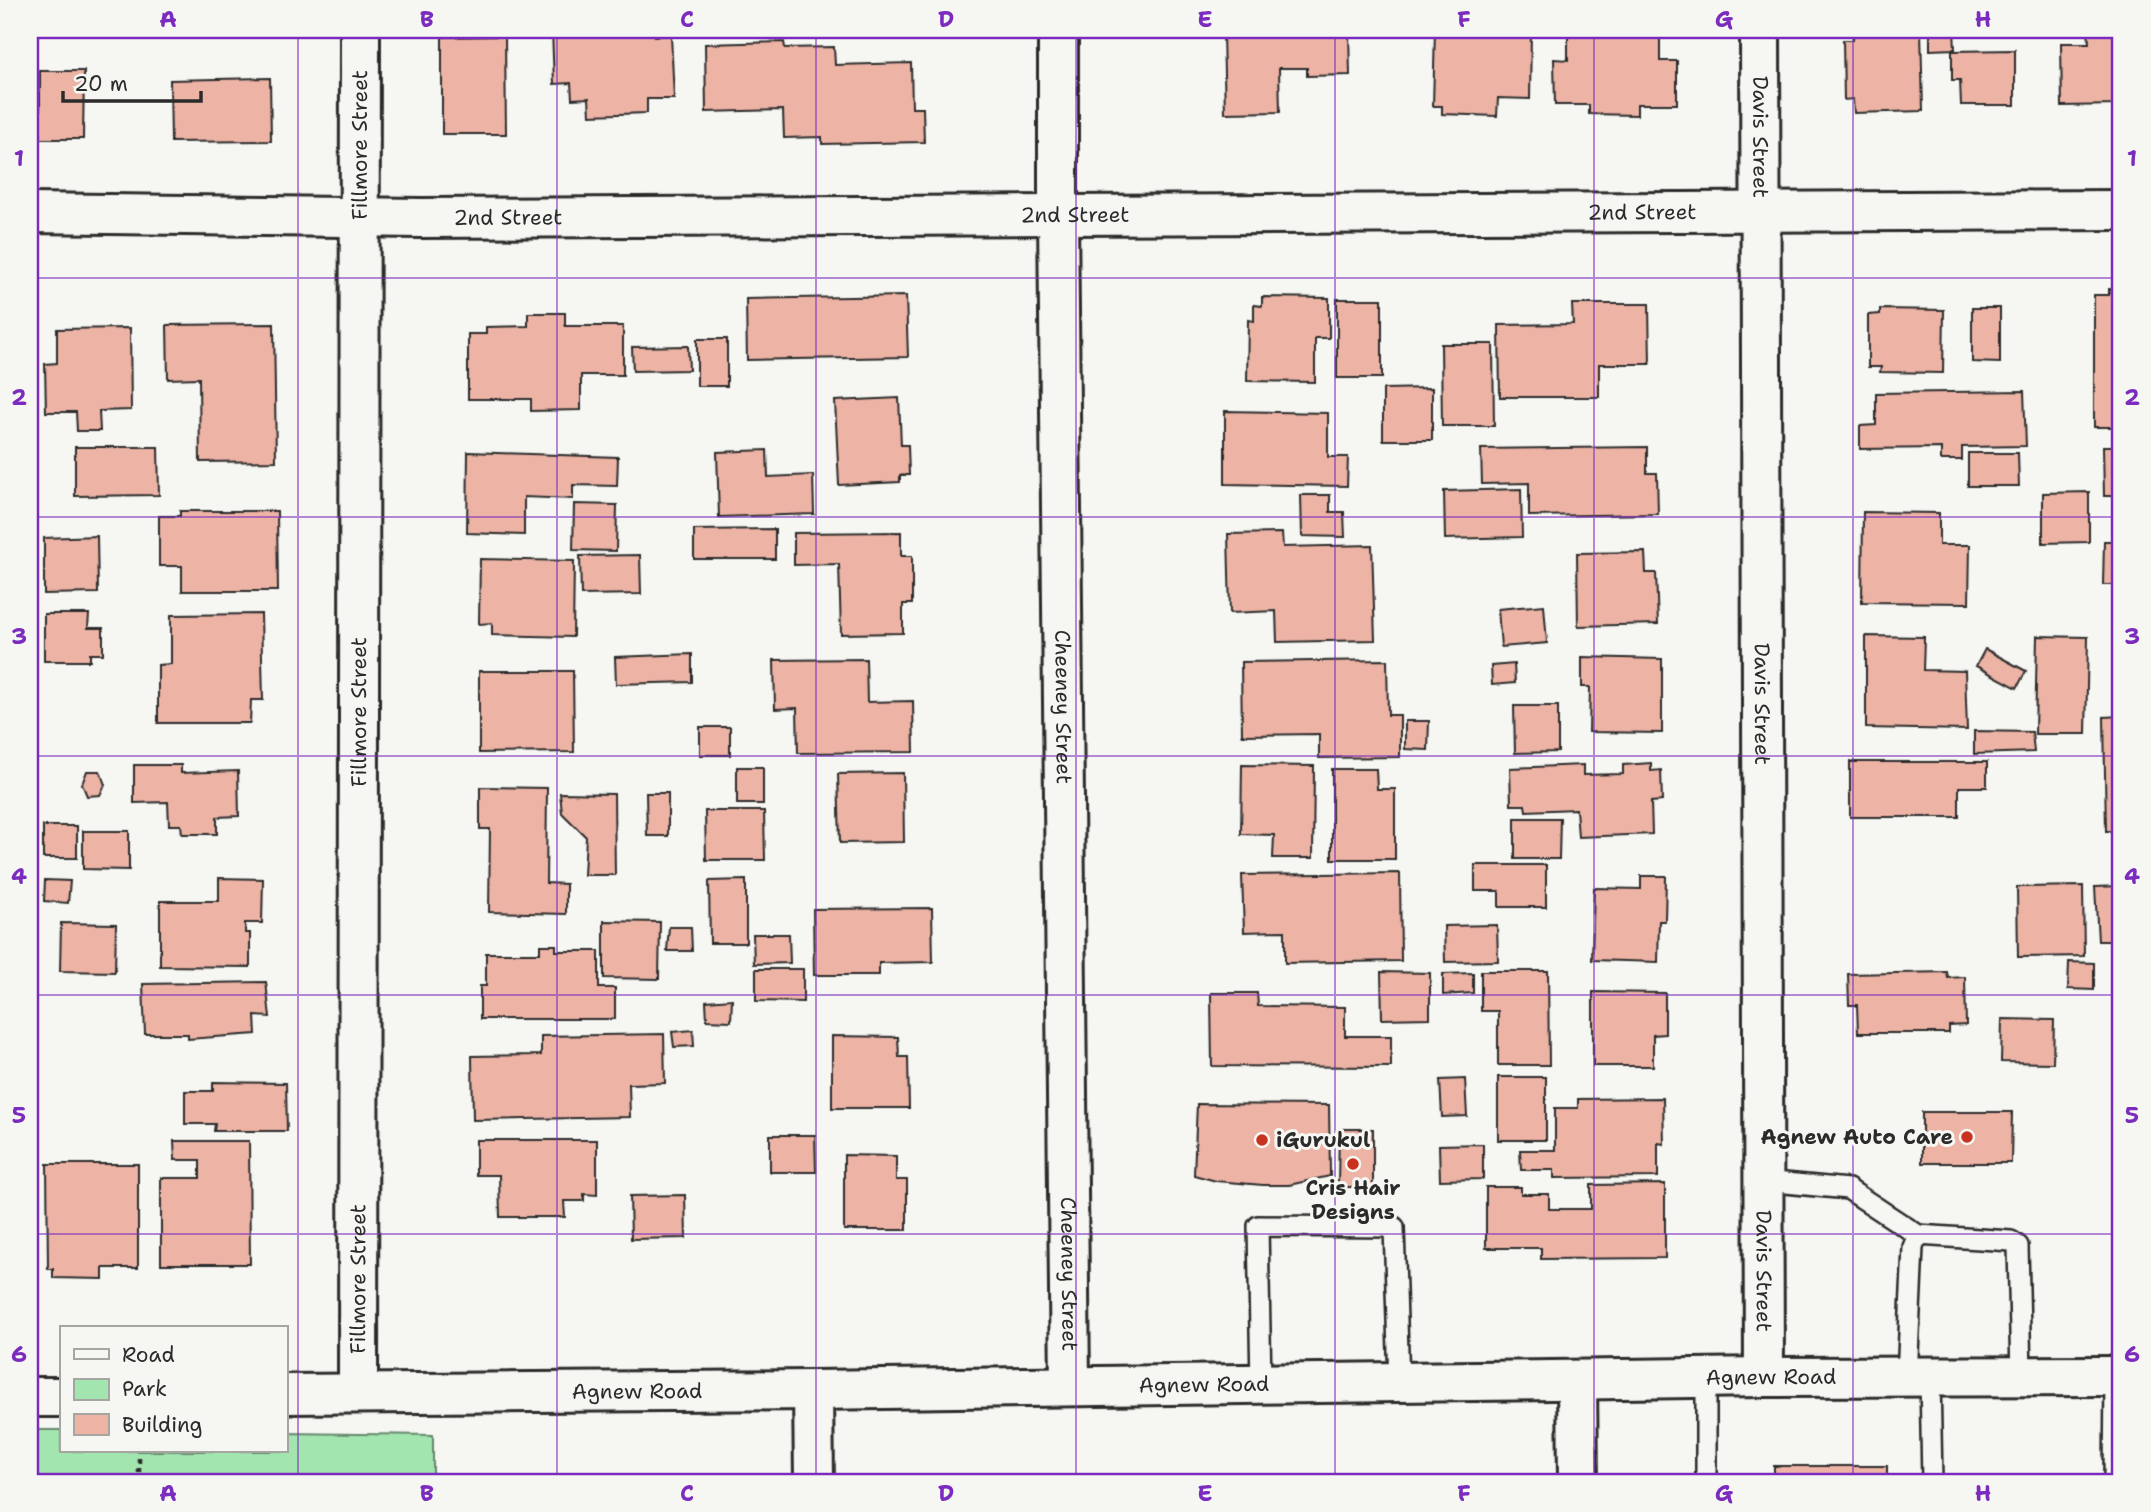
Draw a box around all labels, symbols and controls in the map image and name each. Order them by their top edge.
text: A [159,4,177,34]
text: B [420,4,434,34]
text: C [680,4,694,34]
text: D [938,4,954,34]
text: E [1197,4,1213,34]
text: F [1457,4,1471,34]
text: G [1715,4,1734,34]
text: H [1975,4,1991,34]
scale bar [63,60,201,104]
text: 20 m [74,70,128,98]
street label: Fillmore Street [346,70,374,220]
street label: Davis Street [1746,76,1774,198]
text: 1 [14,143,24,173]
text: 1 [2127,143,2137,173]
street label: 2nd Street [1587,198,1697,227]
street label: 2nd Street [1020,201,1130,229]
street label: 2nd Street [453,203,563,232]
text: 2 [11,382,27,412]
text: 2 [2124,382,2140,412]
text: 3 [11,621,27,651]
text: 3 [2124,621,2140,651]
street label: Cheeney Street [1048,630,1078,784]
street label: Fillmore Street [345,637,373,787]
street label: Davis Street [1748,643,1776,765]
text: 4 [11,861,27,891]
text: 4 [2124,861,2140,891]
text: 5 [12,1100,26,1130]
text: 5 [2125,1100,2139,1130]
place label: Agnew Auto Care [1760,1123,1953,1151]
place label: iGurukul [1276,1126,1370,1154]
marker: Agnew Auto Care [1959,1129,1975,1145]
marker: iGurukul [1254,1132,1270,1148]
marker: Cris Hair Designs [1345,1156,1361,1172]
place label: Cris Hair Designs [1305,1174,1401,1226]
street label: Cheeney Street [1054,1197,1084,1351]
street label: Fillmore Street [344,1204,372,1354]
street label: Davis Street [1750,1210,1778,1332]
legend [60,1326,287,1452]
text: 6 [11,1339,27,1369]
text: 6 [2124,1339,2140,1369]
text: Road [122,1341,175,1369]
street label: Agnew Road [1705,1363,1836,1392]
street label: Agnew Road [1138,1370,1269,1400]
text: Park [122,1375,167,1403]
street label: Agnew Road [572,1377,702,1406]
text: Building [122,1411,202,1439]
text: A [159,1478,177,1508]
text: B [420,1478,434,1508]
text: C [680,1478,694,1508]
text: D [938,1478,954,1508]
text: E [1197,1478,1213,1508]
text: F [1457,1478,1471,1508]
text: G [1715,1478,1734,1508]
text: H [1975,1478,1991,1508]

